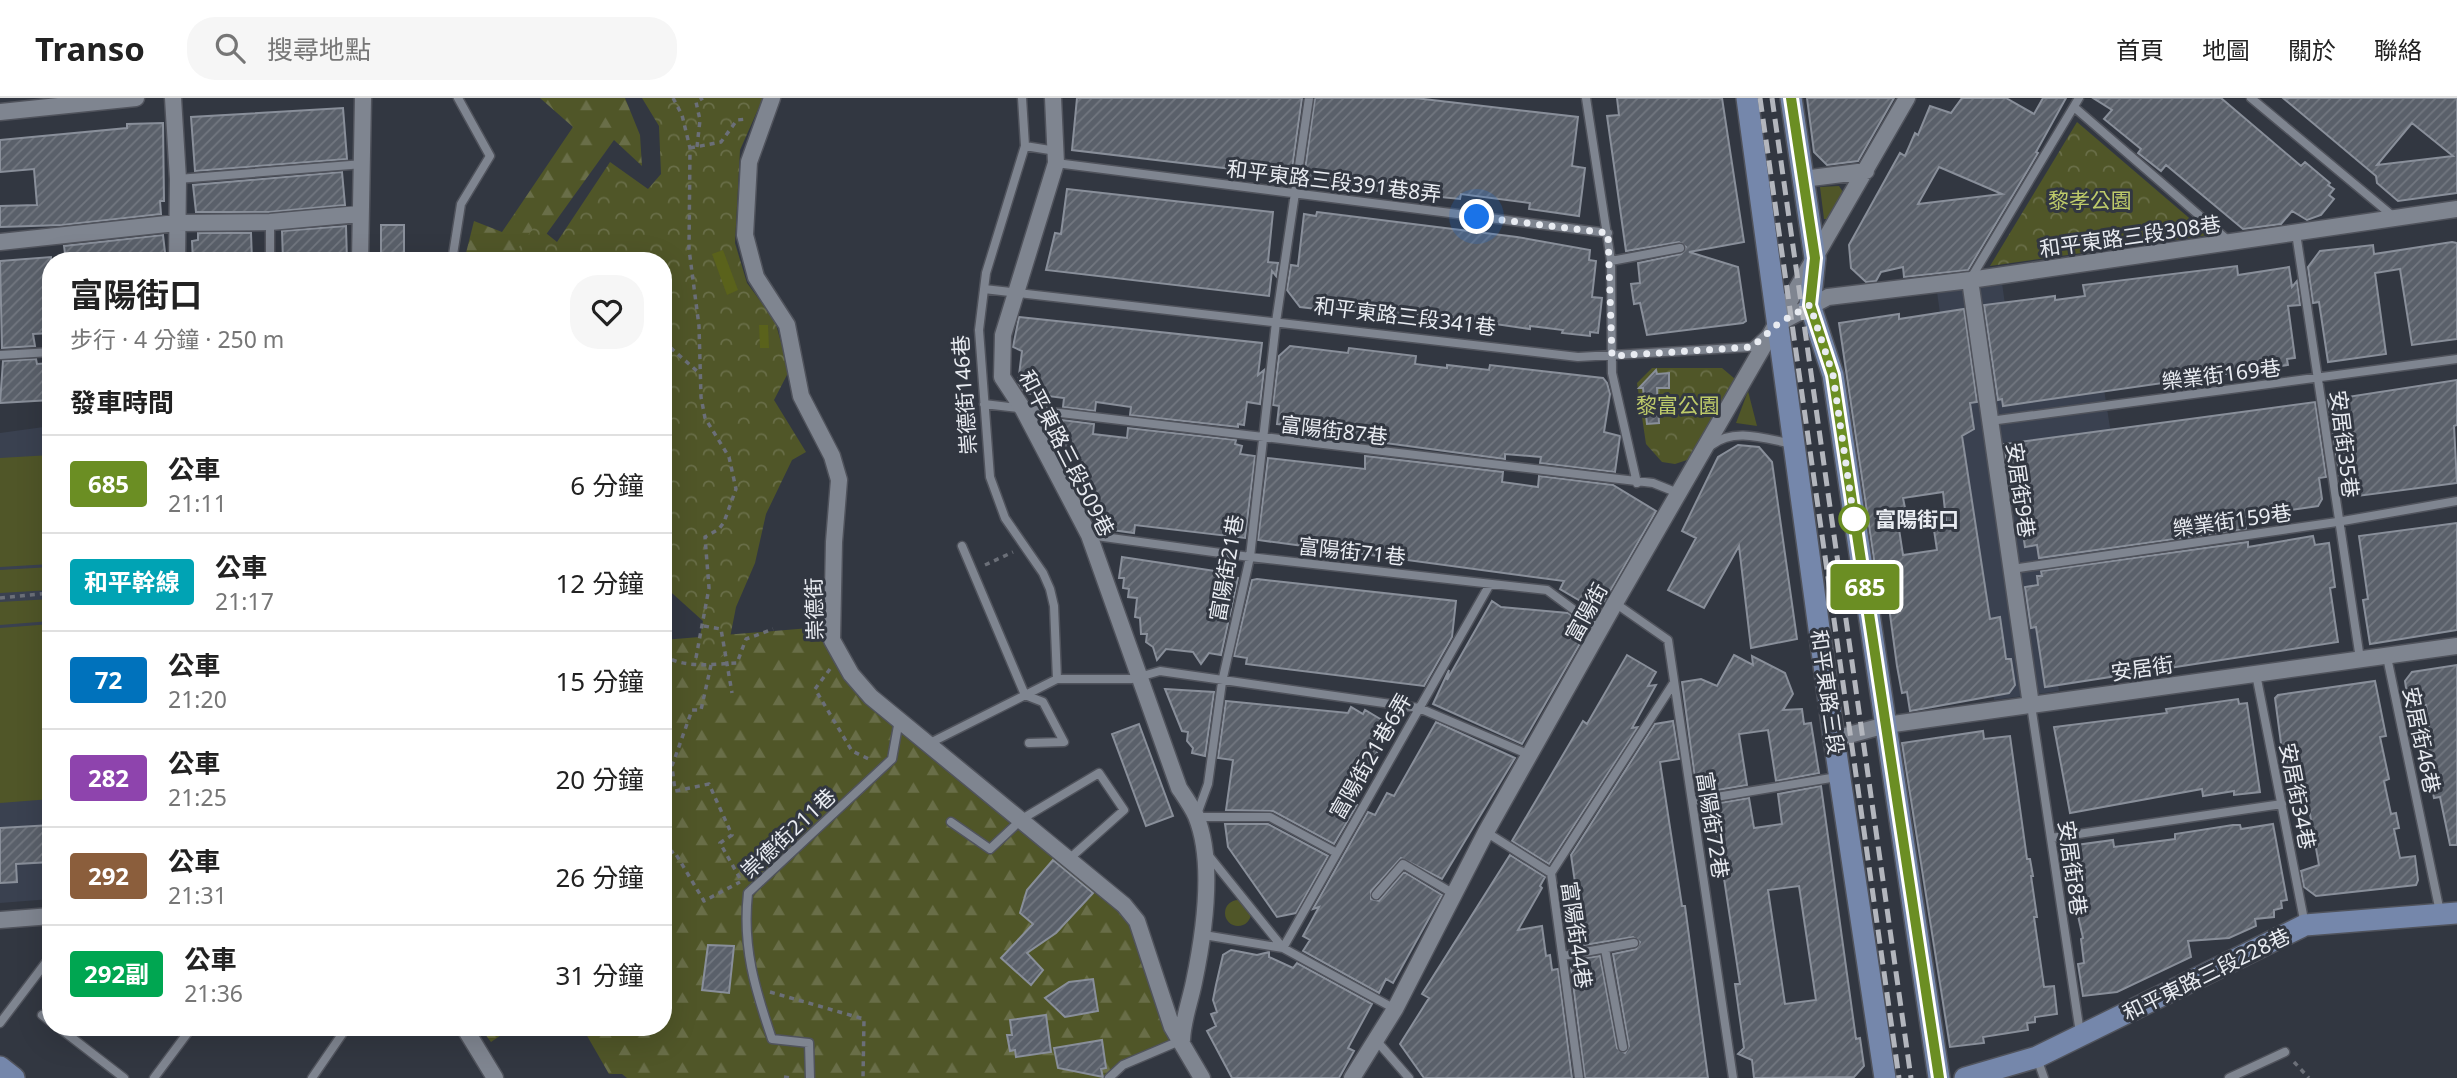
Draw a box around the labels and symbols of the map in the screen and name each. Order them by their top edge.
street label: 和平東路三段391巷8弄 [1225,154,1443,208]
park label: 黎孝公園 [2048,186,2132,214]
your location [1459,199,1494,234]
street label: 和平東路三段308巷 [2037,209,2223,263]
street label: 和平東路三段341巷 [1312,291,1498,341]
street label: 崇德街146巷 [946,334,982,456]
street label: 樂業街169巷 [2160,353,2282,395]
street label: 和平東路三段509巷 [1013,365,1121,541]
street label: 安居街35巷 [2325,389,2365,499]
park label: 黎富公園 [1636,391,1720,419]
street label: 富陽街87巷 [1279,410,1389,450]
street label: 安居街9巷 [2000,441,2042,539]
street label: 樂業街159巷 [2171,498,2293,542]
marker: 富陽街口 [1839,504,1869,534]
place label: 富陽街口 [1875,505,1959,533]
street label: 富陽街21巷 [1203,512,1249,624]
street label: 富陽街71巷 [1297,531,1407,571]
line badge: 685 [1825,564,1905,610]
street label: 崇德街 [799,577,829,641]
street label: 富陽街 [1558,578,1614,646]
street label: 和平東路三段 [1805,628,1851,756]
street label: 安居街 [2109,650,2175,686]
street label: 安居街46巷 [2397,684,2447,796]
street label: 富陽街21巷6弄 [1323,688,1417,824]
street label: 安居街34巷 [2274,740,2322,852]
street label: 富陽街72巷 [1691,769,1735,881]
street label: 崇德街211巷 [735,782,841,884]
street label: 安居街8巷 [2052,819,2094,917]
street label: 富陽街44巷 [1556,880,1598,990]
street label: 和平東路三段228巷 [2118,921,2294,1027]

